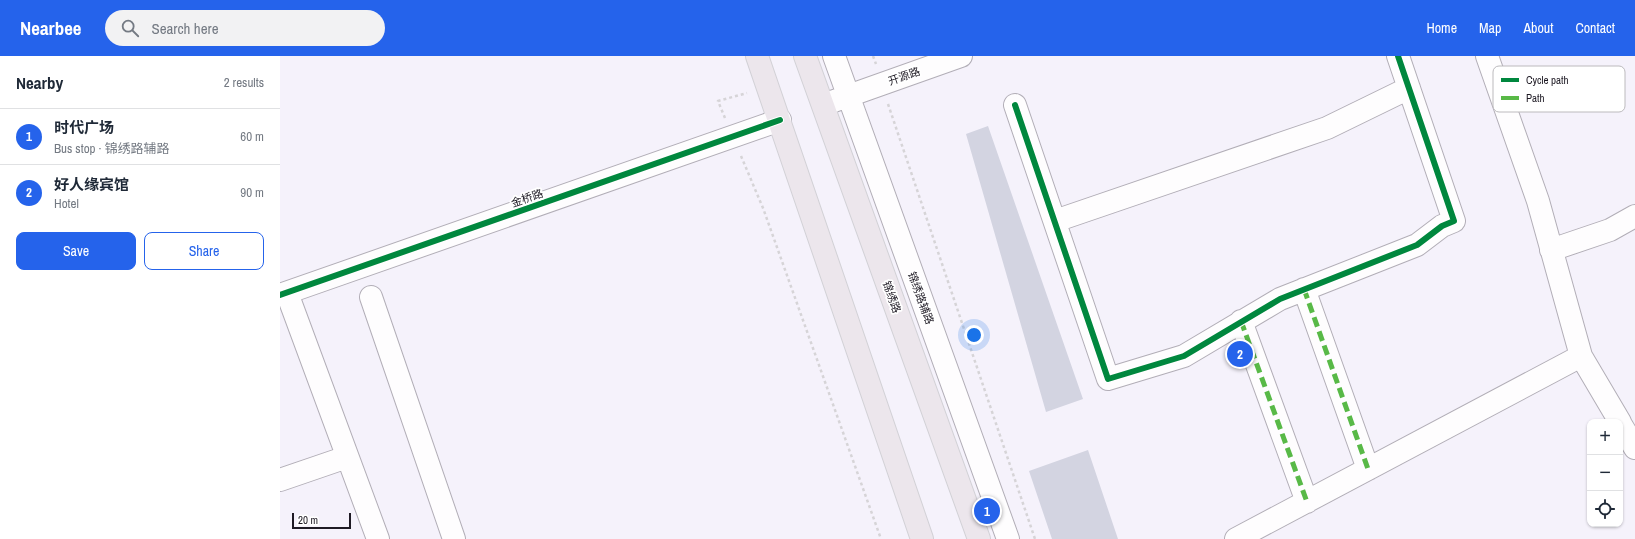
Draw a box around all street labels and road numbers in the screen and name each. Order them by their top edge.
street label: 开源路 [886,64,922,88]
street label: 金桥路 [509,186,545,210]
street label: 锦绣路辅路 [905,270,937,326]
street label: 锦绣路 [880,279,904,315]

